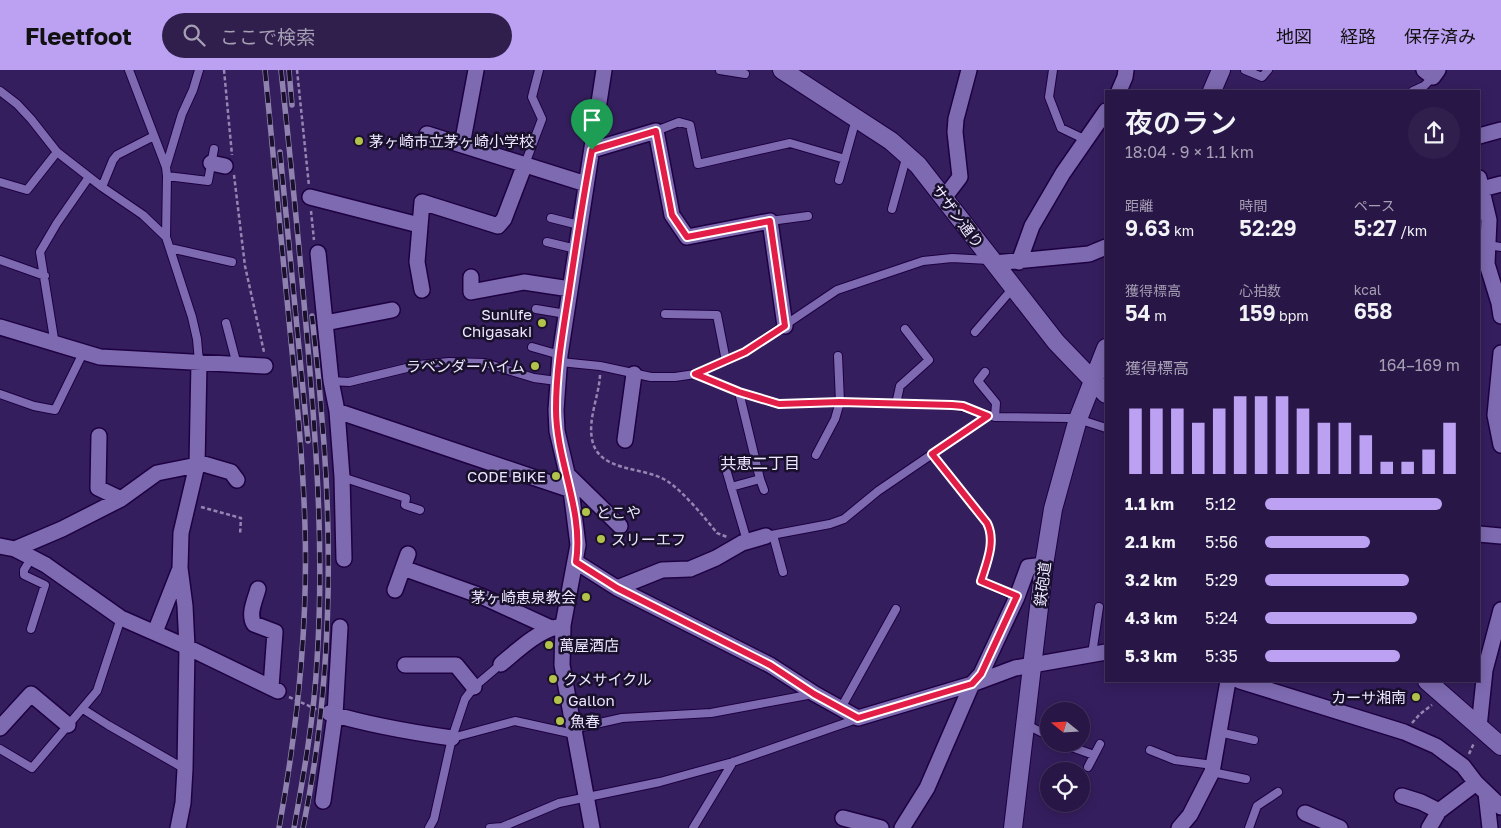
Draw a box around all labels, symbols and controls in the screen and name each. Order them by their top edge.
search box [162,13,512,58]
text: Fleetfoot [25,21,132,50]
icon: search [180,21,208,49]
text: ここで検索 [220,25,315,48]
text: 地図 [1276,25,1312,47]
text: 経路 [1340,25,1376,47]
text: 保存済み [1404,25,1476,47]
pin [571,99,613,150]
icon: arrive [578,106,606,134]
text: 夜のラン [1125,106,1237,139]
button: share [1408,107,1460,159]
place label: 茅ヶ崎市立茅ヶ崎小学校 [369,132,534,150]
marker: 茅ヶ崎市立茅ヶ崎小学校 [353,135,365,147]
text: 18:04 · 9 × 1.1 km [1125,142,1254,162]
street label: サザン通り [928,181,988,251]
text: 距離 [1125,197,1153,214]
text: 時間 [1239,197,1267,214]
text: ペース [1354,197,1395,214]
text: 9.63 [1125,215,1170,241]
text: 52:29 [1239,215,1297,241]
text: 5:27 [1354,215,1397,241]
text: km [1170,222,1194,239]
text: /km [1397,222,1427,239]
text: kcal [1354,281,1381,298]
text: 獲得標高 [1125,282,1181,299]
text: 心拍数 [1239,282,1281,299]
text: 658 [1354,298,1393,324]
text: 54 [1125,300,1151,326]
text: 159 [1239,300,1276,326]
place label: Sunlife Chigasaki [462,305,532,340]
text: m [1151,307,1167,324]
text: bpm [1276,307,1309,324]
marker: Sunlife Chigasaki [536,317,548,329]
text: 164–169 m [1379,355,1460,375]
place label: ラベンダーハイム [406,357,525,375]
text: 獲得標高 [1125,358,1189,378]
marker: ラベンダーハイム [529,360,541,372]
district label: 共恵二丁目 [720,453,800,473]
place label: CODE BIKE [467,467,546,485]
marker: CODE BIKE [550,470,562,482]
text: 1.1 km [1125,494,1174,514]
text: 5:12 [1205,494,1236,514]
place label: とこや [596,503,641,521]
marker: とこや [580,506,592,518]
place label: スリーエフ [611,530,686,548]
text: 2.1 km [1125,532,1175,552]
text: 5:56 [1205,532,1238,552]
marker: スリーエフ [595,533,607,545]
street label: 鉄砲道 [1030,561,1054,607]
text: 3.2 km [1125,570,1177,590]
text: 5:29 [1205,570,1238,590]
place label: 茅ヶ崎恵泉教会 [471,588,576,606]
marker: 茅ヶ崎恵泉教会 [580,591,592,603]
text: 4.3 km [1125,608,1177,628]
text: 5:24 [1205,608,1238,628]
place label: 萬屋酒店 [559,636,619,654]
marker: 萬屋酒店 [543,639,555,651]
text: 5.3 km [1125,646,1177,666]
text: 5:35 [1205,646,1238,666]
place label: クメサイクル [563,670,652,688]
marker: クメサイクル [547,673,559,685]
place label: カーサ湘南 [1331,688,1406,706]
place label: Gallon [568,691,615,709]
marker: カーサ湘南 [1410,691,1422,703]
marker: Gallon [552,694,564,706]
north arrow [1040,702,1090,752]
map controls [1040,702,1090,812]
place label: 魚春 [570,712,600,730]
marker: 魚春 [554,715,566,727]
button: locate [1040,762,1090,812]

